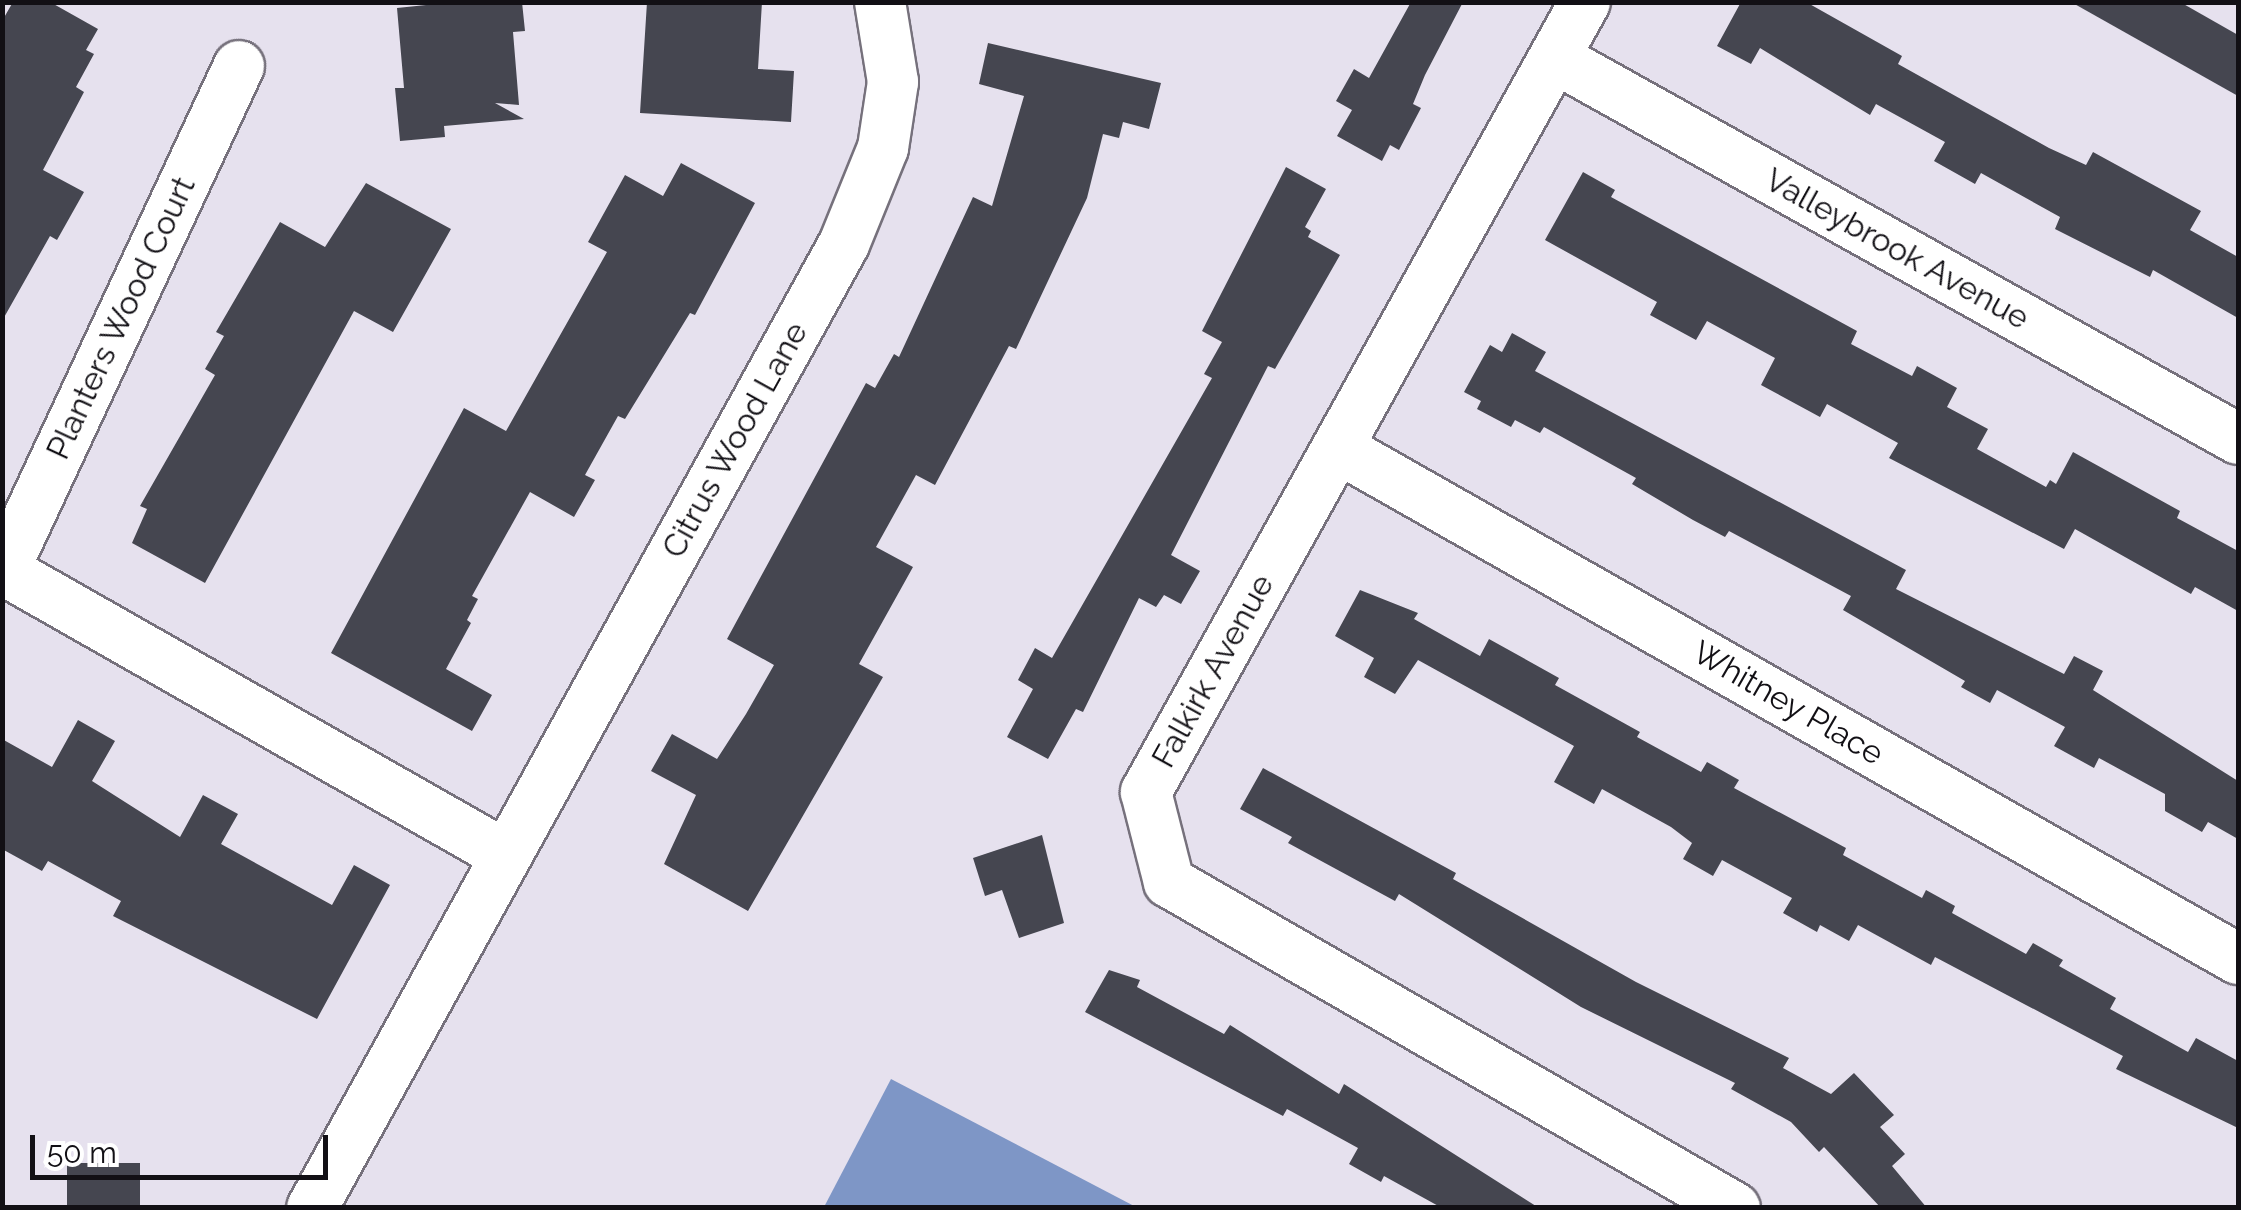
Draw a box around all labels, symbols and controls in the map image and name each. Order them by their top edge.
street label: Valleybrook Avenue [1758,160,2036,338]
street label: Planters Wood Court [39,170,203,466]
street label: Citrus Wood Lane [654,315,816,565]
street label: Falkirk Avenue [1144,567,1282,775]
street label: Whitney Place [1686,633,1890,773]
scale bar [35,1115,332,1177]
text: 50 m [47,1135,117,1170]

